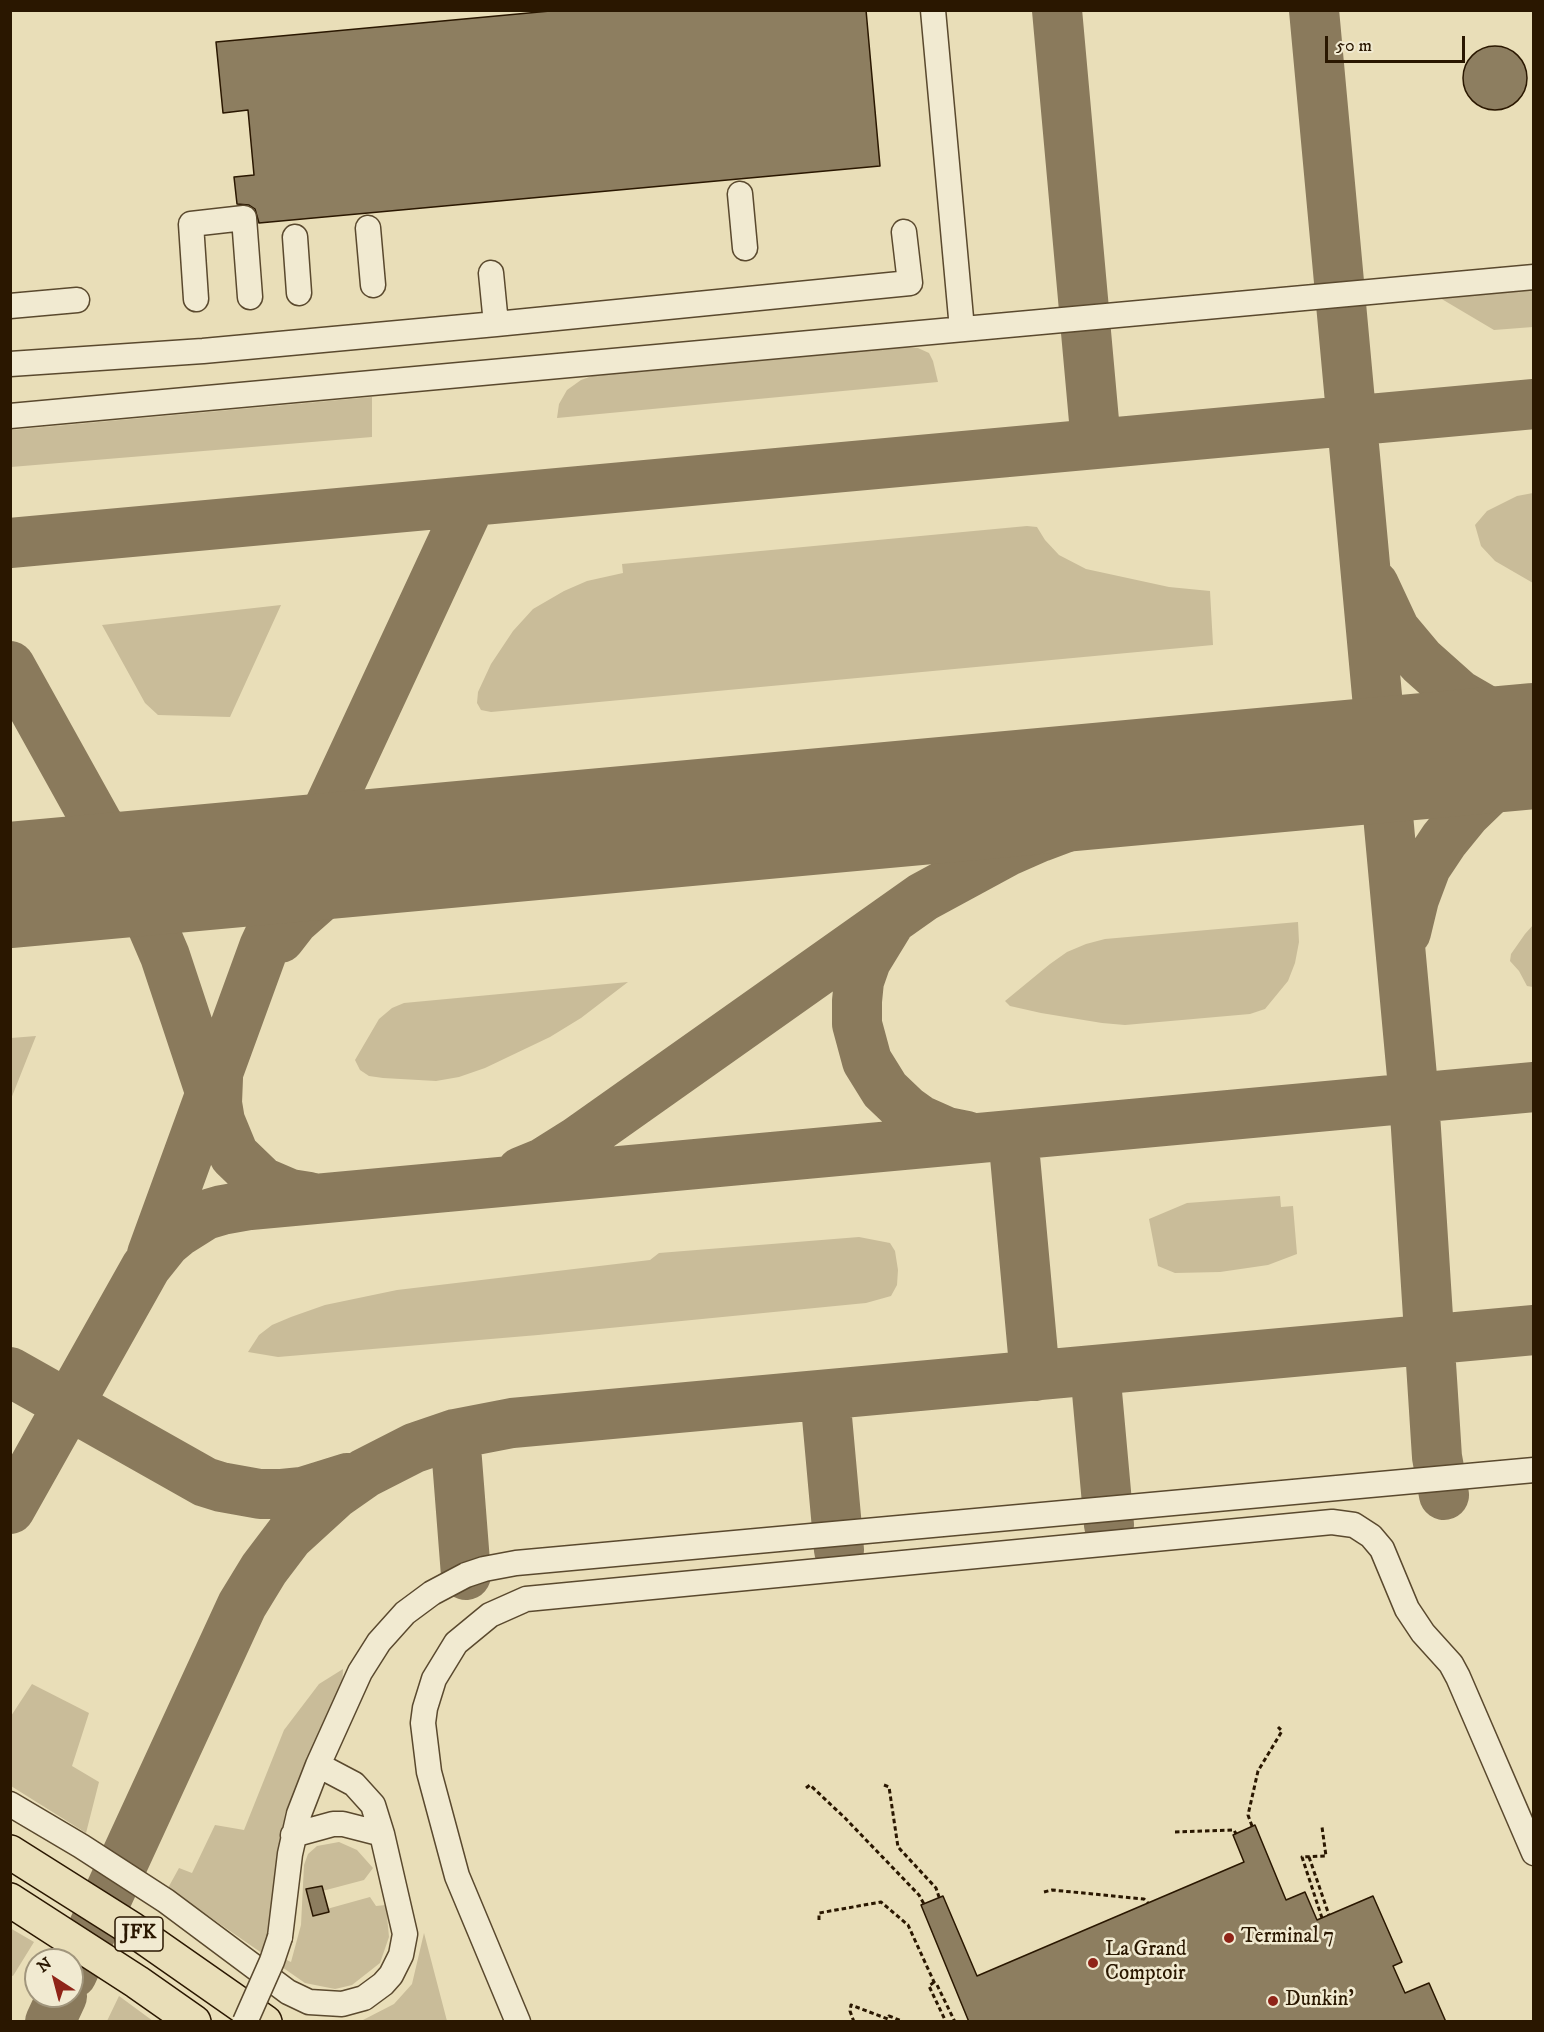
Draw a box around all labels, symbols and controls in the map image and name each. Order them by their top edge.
scale bar [1328,24,1468,62]
text: 50 m [1336,35,1372,57]
road number: JFK [115,1917,163,1951]
place label: Terminal 7 [1241,1925,1334,1951]
marker: Terminal 7 [1222,1931,1236,1945]
place label: La Grand Comptoir [1105,1938,1186,1988]
north arrow [24,1948,84,2008]
text: N [33,1953,56,1977]
marker: La Grand Comptoir [1086,1956,1100,1970]
place label: Dunkin' [1285,1988,1354,2014]
marker: Dunkin' [1266,1994,1280,2008]

